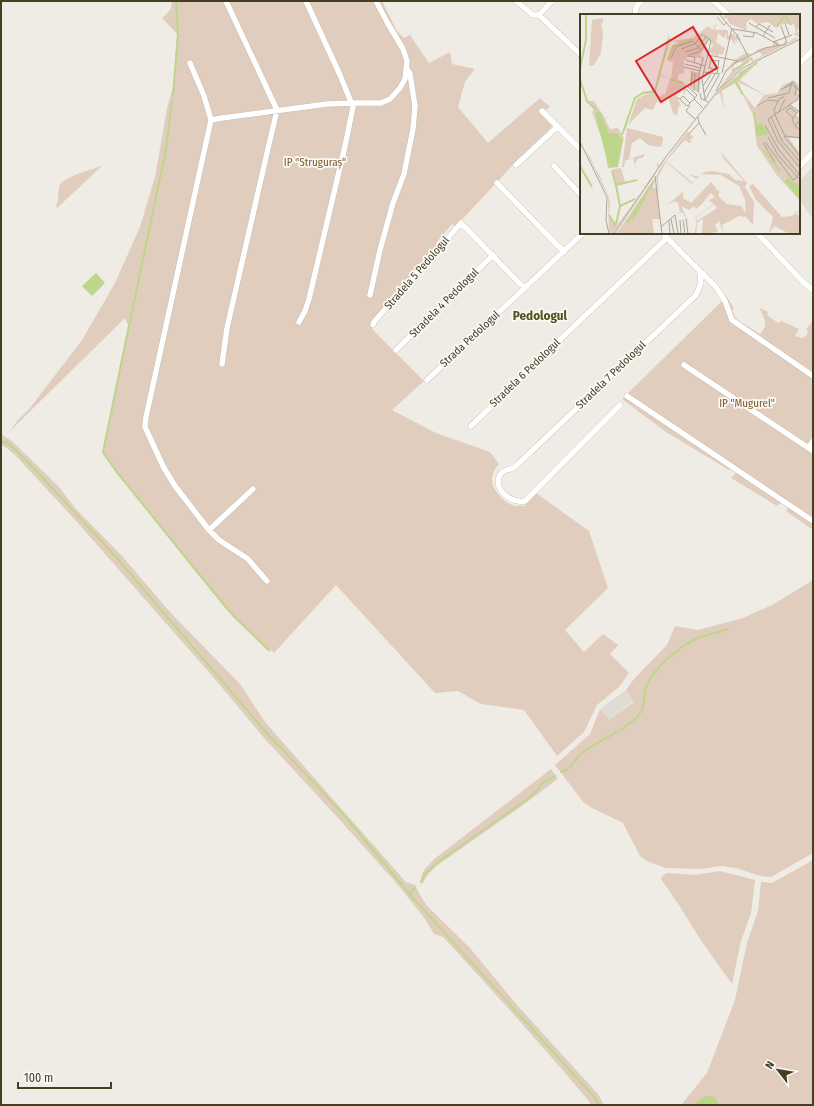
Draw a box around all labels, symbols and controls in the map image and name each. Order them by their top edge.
inset map [580,14,800,234]
park label: IP "Struguraș" [284,156,346,169]
street label: Stradela 5 Pedologul [382,234,452,312]
street label: Stradela 4 Pedologul [407,265,482,340]
street label: Strada Pedologul [438,308,503,370]
district label: Pedologul [513,308,568,323]
street label: Stradela 6 Pedologul [487,336,563,410]
street label: Stradela 7 Pedologul [573,338,649,412]
park label: IP "Mugurel" [719,397,775,410]
north arrow [758,1050,798,1090]
text: N [763,1059,777,1071]
scale bar [18,1064,111,1090]
text: 100 m [24,1071,53,1085]

